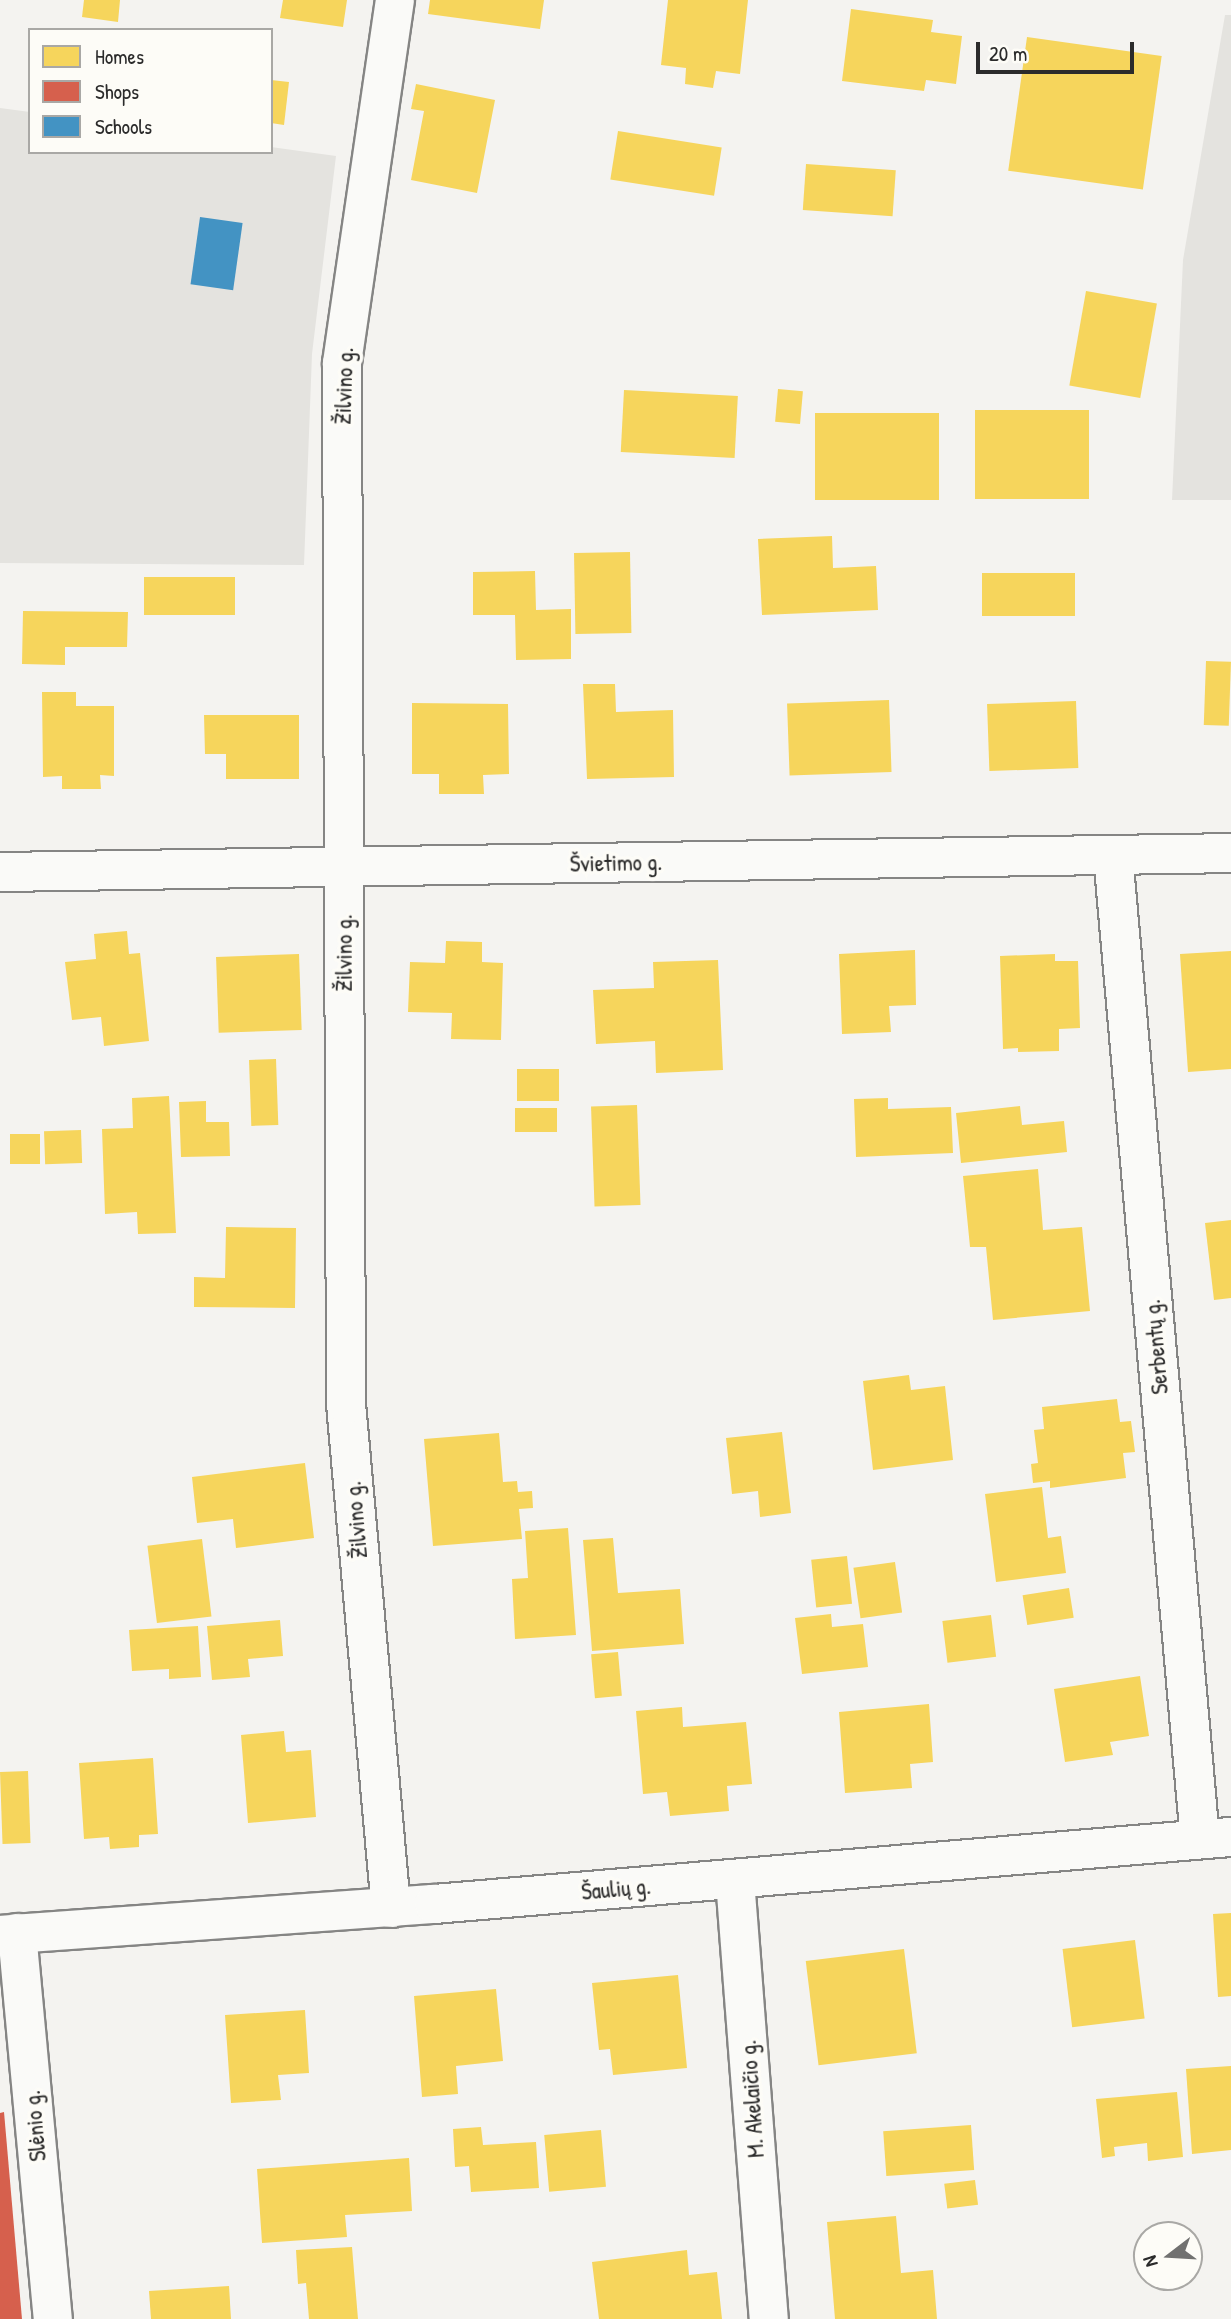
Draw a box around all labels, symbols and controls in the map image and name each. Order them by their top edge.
legend [28,28,273,154]
scale bar [979,28,1136,72]
text: 20 m [989,39,1027,68]
text: Homes [95,42,144,71]
text: Shops [95,77,139,106]
text: Schools [95,112,152,141]
street label: Žilvino g. [329,347,359,425]
street label: Švietimo g. [570,848,662,878]
street label: Žilvino g. [330,914,358,992]
street label: Serbentų g. [1138,1298,1174,1396]
street label: Žilvino g. [339,1480,373,1560]
street label: Šaulių g. [580,1872,652,1906]
street label: M. Akelaičio g. [734,2039,770,2159]
street label: Slėnio g. [18,2089,52,2163]
north arrow [1133,2221,1203,2291]
text: N [1136,2253,1164,2270]

